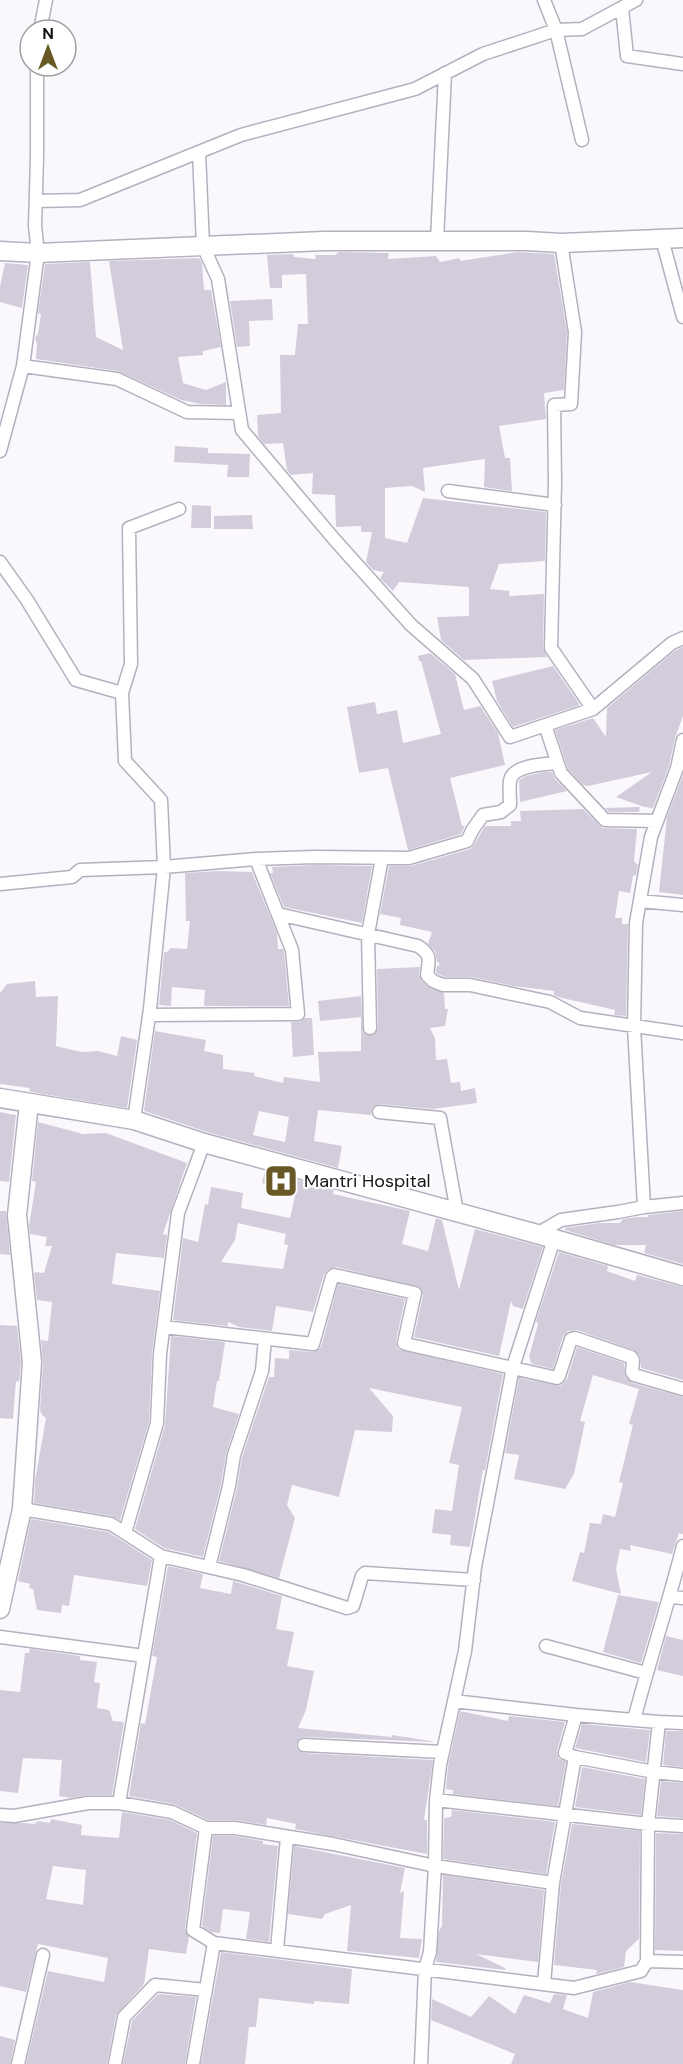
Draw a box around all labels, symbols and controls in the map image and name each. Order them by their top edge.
north arrow [18,18,78,78]
text: N [42,23,54,44]
hospital icon: Mantri Hospital [263,1163,299,1199]
place label: Mantri Hospital [304,1169,431,1193]

